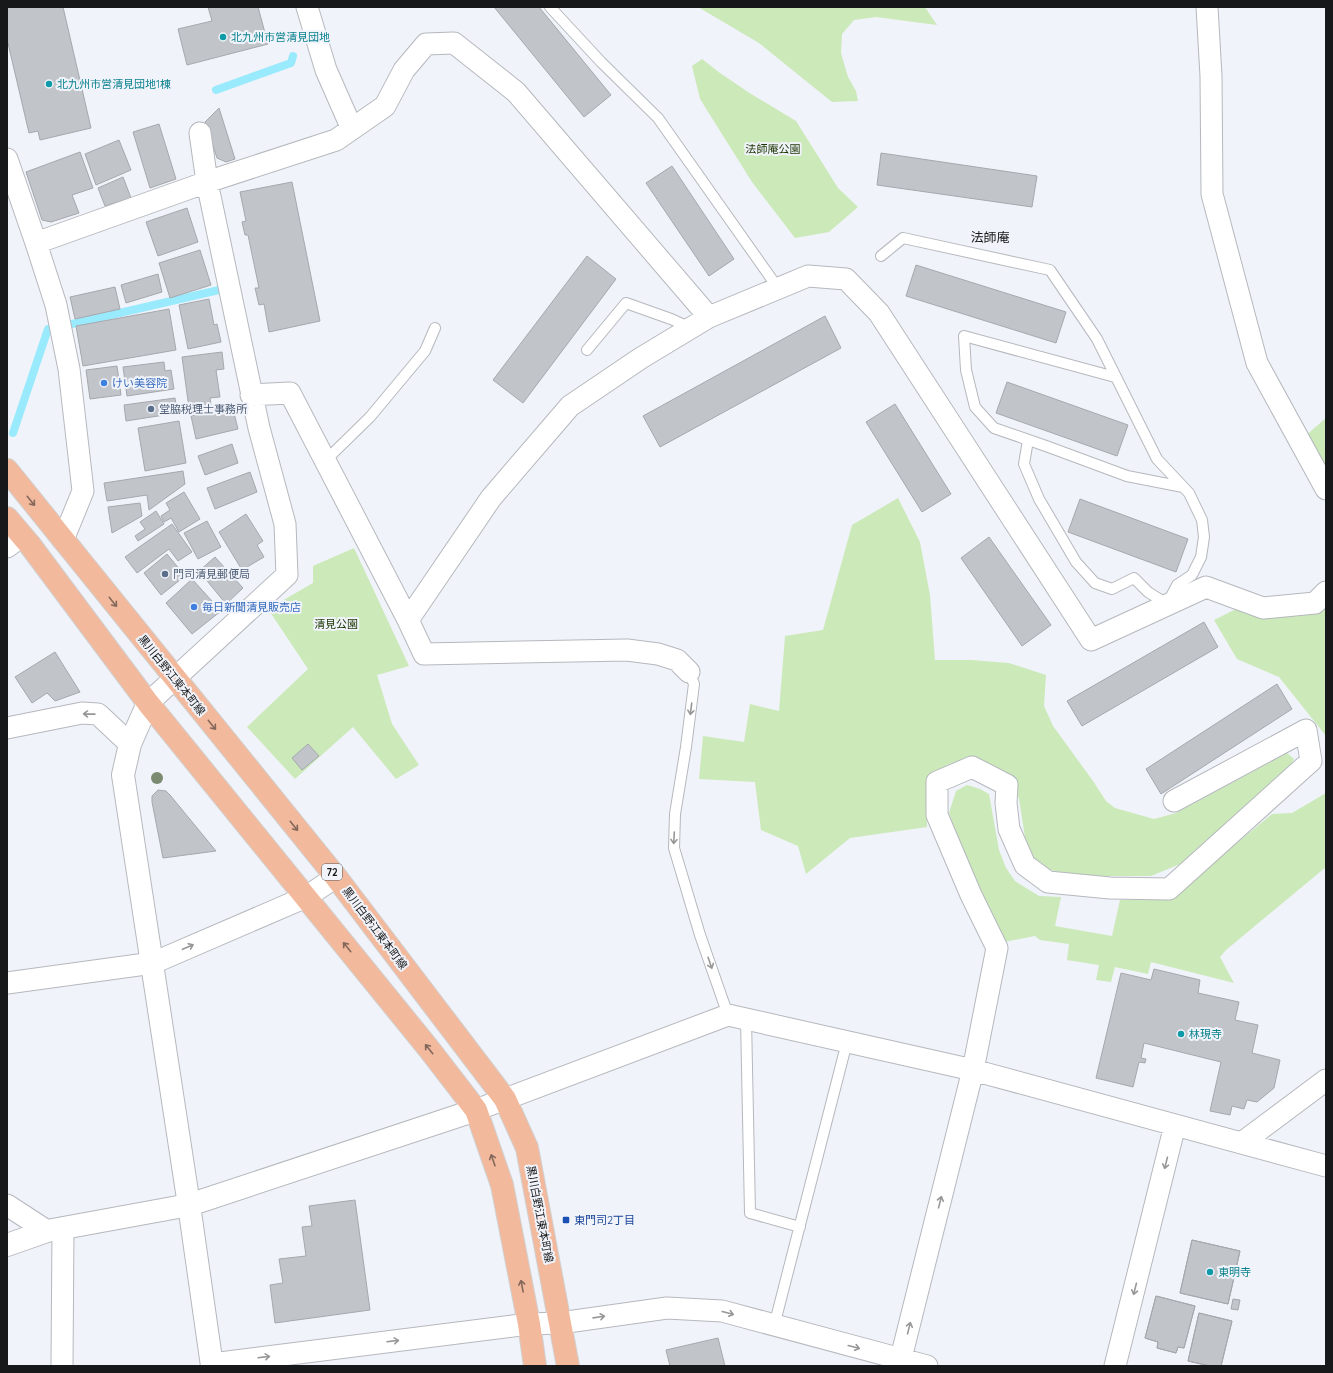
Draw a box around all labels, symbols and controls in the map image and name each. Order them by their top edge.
place label: 北九州市営清見団地 [231,30,330,44]
marker: 北九州市営清見団地 [218,32,228,42]
place label: 北九州市営清見団地1棟 [57,77,171,91]
marker: 北九州市営清見団地1棟 [44,79,54,89]
park label: 法師庵公園 [746,142,801,156]
district label: 法師庵 [970,229,1010,245]
place label: けい美容院 [112,376,167,390]
marker: けい美容院 [99,378,109,388]
place label: 堂脇税理士事務所 [159,402,248,416]
marker: 堂脇税理士事務所 [146,404,156,414]
one-way arrow [27,495,36,506]
place label: 門司清見郵便局 [173,567,250,581]
marker: 門司清見郵便局 [160,569,170,579]
one-way arrow [108,597,117,608]
place label: 毎日新聞清見販売店 [202,600,301,614]
marker: 毎日新聞清見販売店 [189,602,199,612]
park label: 清見公園 [314,617,358,631]
street label: 黒川白野江東本町線 [135,632,209,718]
one-way arrow [687,703,695,716]
one-way arrow [83,710,96,718]
one-way arrow [208,720,217,730]
one-way arrow [290,820,299,831]
one-way arrow [671,831,678,844]
road number: 72 [322,864,342,880]
street label: 黒川白野江東本町線 [340,884,410,972]
one-way arrow [343,942,352,953]
one-way arrow [182,943,194,951]
one-way arrow [706,956,714,968]
place label: 林現寺 [1189,1027,1222,1041]
marker: 林現寺 [1176,1029,1186,1039]
one-way arrow [424,1043,433,1054]
one-way arrow [489,1154,497,1166]
one-way arrow [1162,1156,1169,1169]
street label: 黒川白野江東本町線 [524,1164,556,1264]
one-way arrow [937,1196,944,1209]
place label: 東門司2丁目 [574,1213,635,1227]
marker: 東門司2丁目 [561,1215,571,1225]
place label: 東明寺 [1218,1265,1251,1279]
marker: 東明寺 [1205,1267,1215,1277]
one-way arrow [517,1280,525,1293]
one-way arrow [1130,1282,1138,1295]
one-way arrow [721,1310,734,1317]
one-way arrow [592,1313,605,1321]
one-way arrow [905,1322,913,1335]
one-way arrow [386,1337,399,1345]
one-way arrow [847,1344,860,1351]
one-way arrow [257,1353,270,1361]

